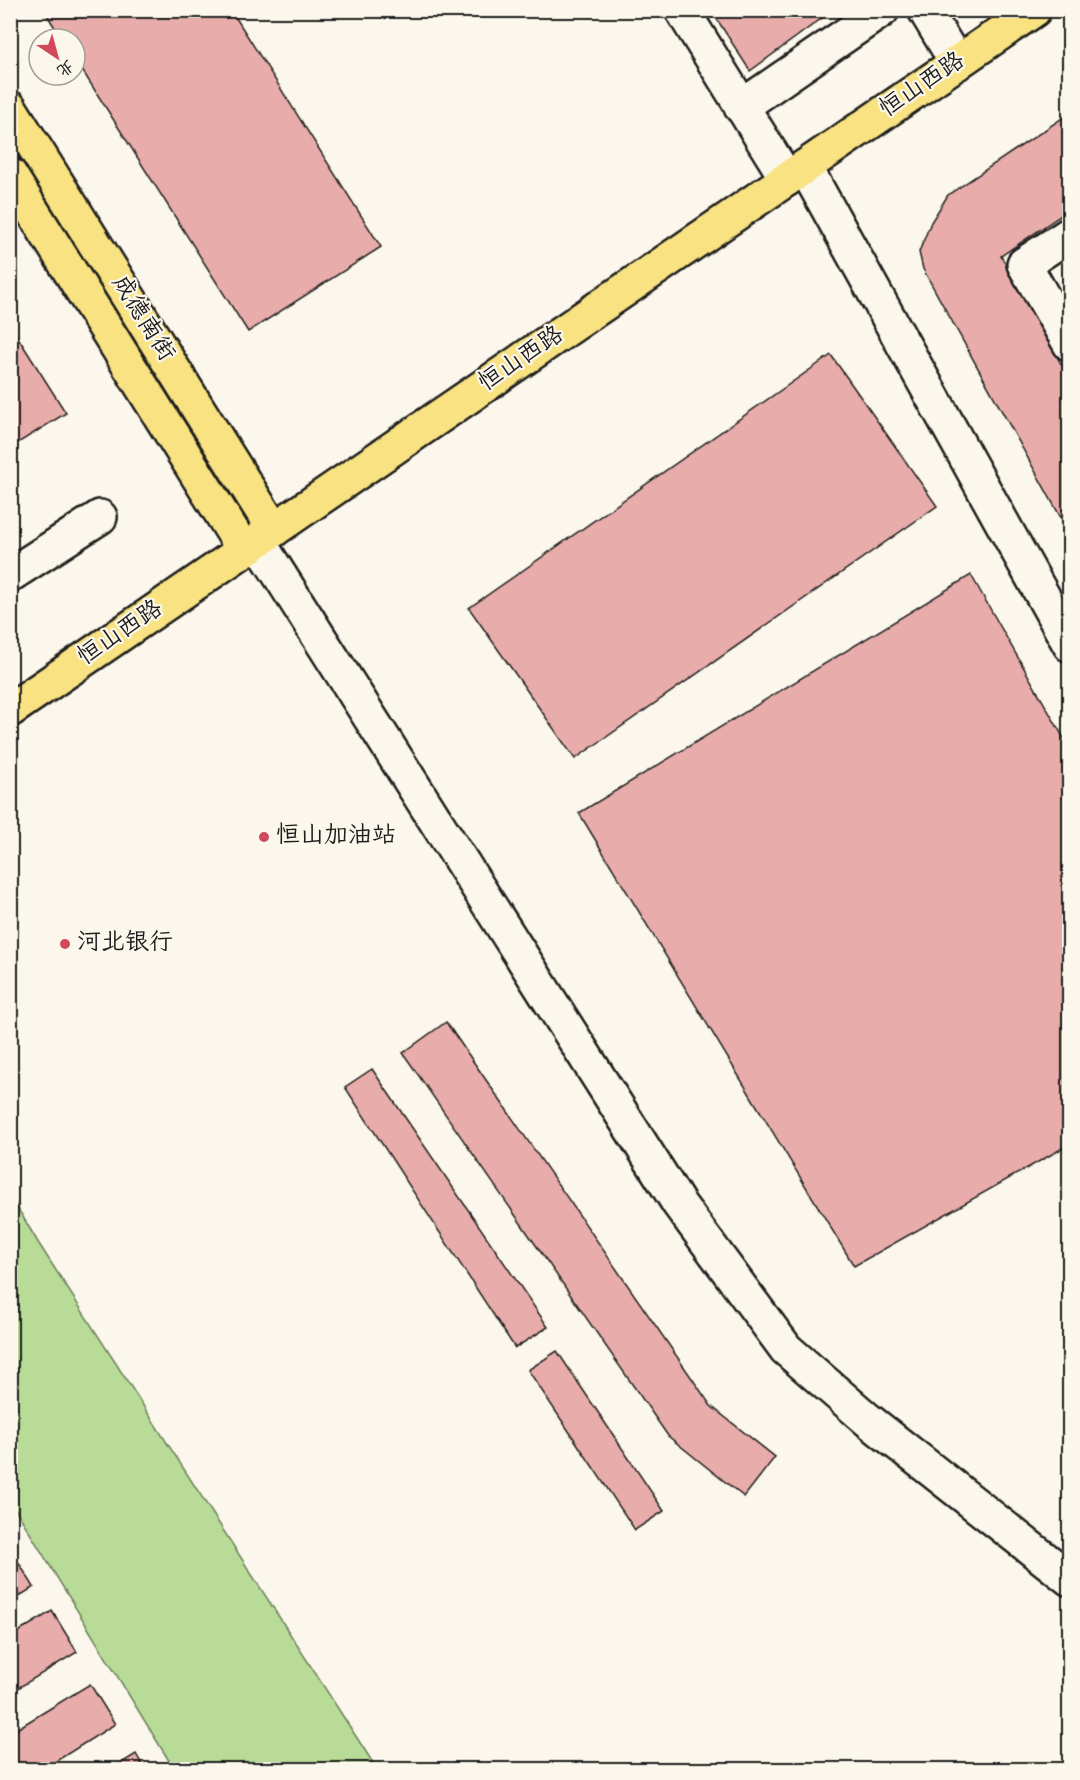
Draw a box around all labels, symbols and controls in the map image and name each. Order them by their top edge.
north arrow [27,27,87,87]
street label: 恒山西路 [874,45,972,127]
text: 北 [51,53,78,81]
street label: 成德南街 [102,269,182,369]
street label: 恒山西路 [473,319,571,401]
street label: 恒山西路 [72,593,170,675]
place label: 恒山加油站 [276,820,396,854]
marker: 恒山加油站 [257,830,271,844]
place label: 河北银行 [77,927,173,961]
marker: 河北银行 [58,937,72,951]

